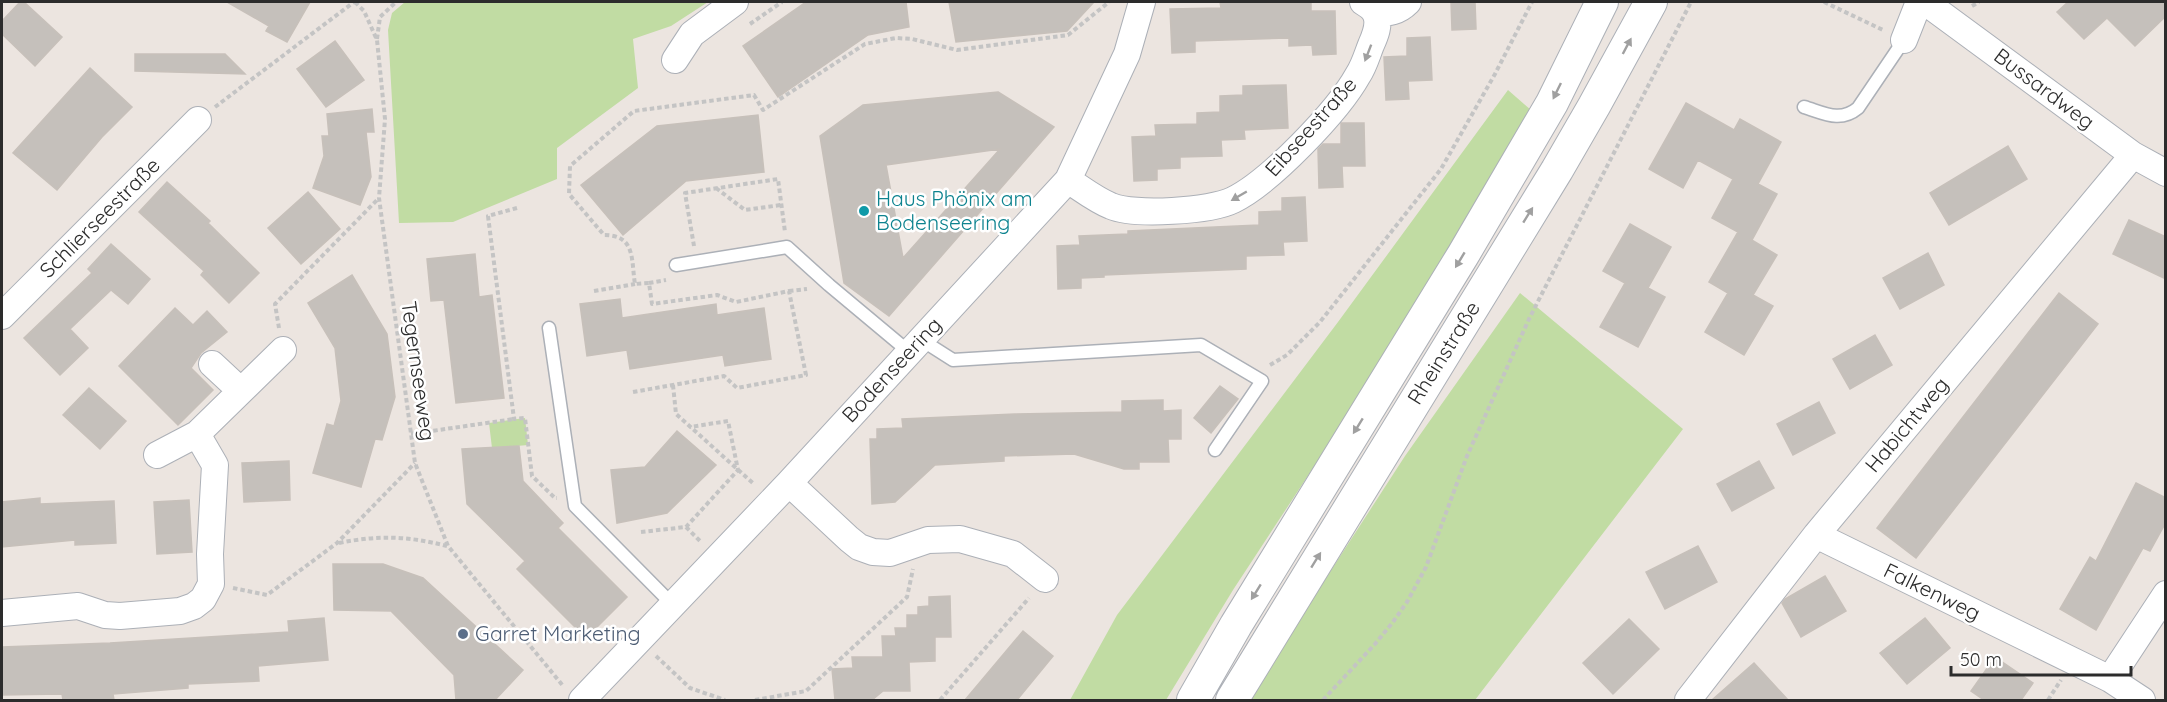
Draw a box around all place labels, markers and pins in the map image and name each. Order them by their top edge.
place label: Haus Phönix am Bodenseering [876,185,1033,235]
marker: Haus Phönix am Bodenseering [857,204,871,218]
place label: Garret Marketing [475,620,641,646]
marker: Garret Marketing [456,627,470,641]

